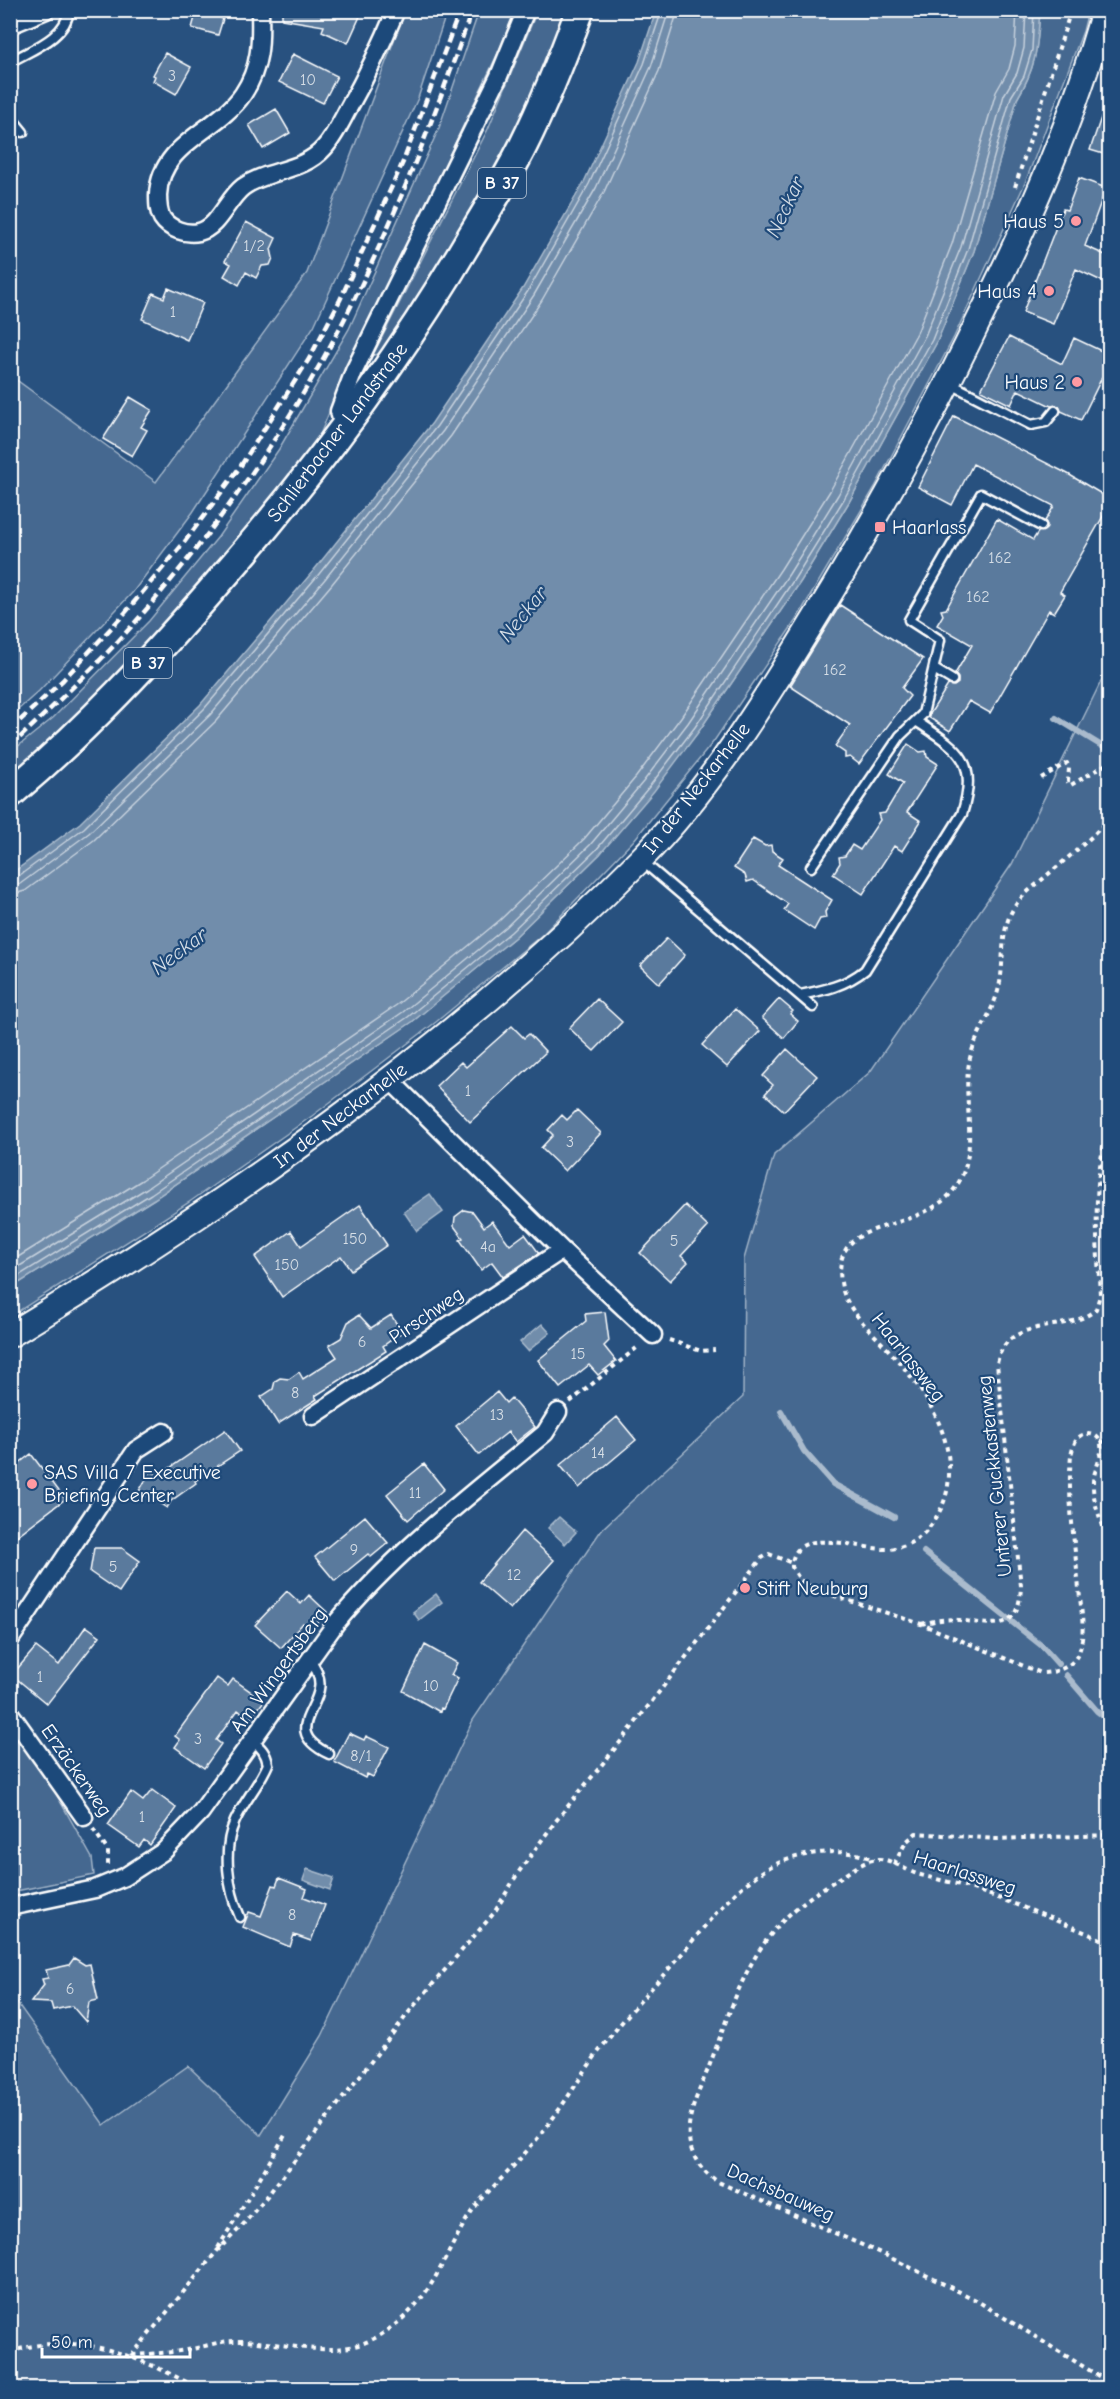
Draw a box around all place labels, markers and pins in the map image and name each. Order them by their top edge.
place label: Haus 5 [1003,210,1064,233]
marker: Haus 5 [1069,214,1083,228]
place label: Haus 4 [977,280,1037,303]
marker: Haus 4 [1042,284,1056,298]
place label: Haus 2 [1005,371,1065,394]
marker: Haus 2 [1070,375,1084,389]
place label: Haarlass [892,516,966,539]
marker: Haarlass [873,520,887,534]
place label: SAS Villa 7 Executive Briefing Center [44,1461,221,1507]
marker: SAS Villa 7 Executive Briefing Center [25,1477,39,1491]
place label: Stift Neuburg [757,1577,869,1600]
marker: Stift Neuburg [738,1581,752,1595]

